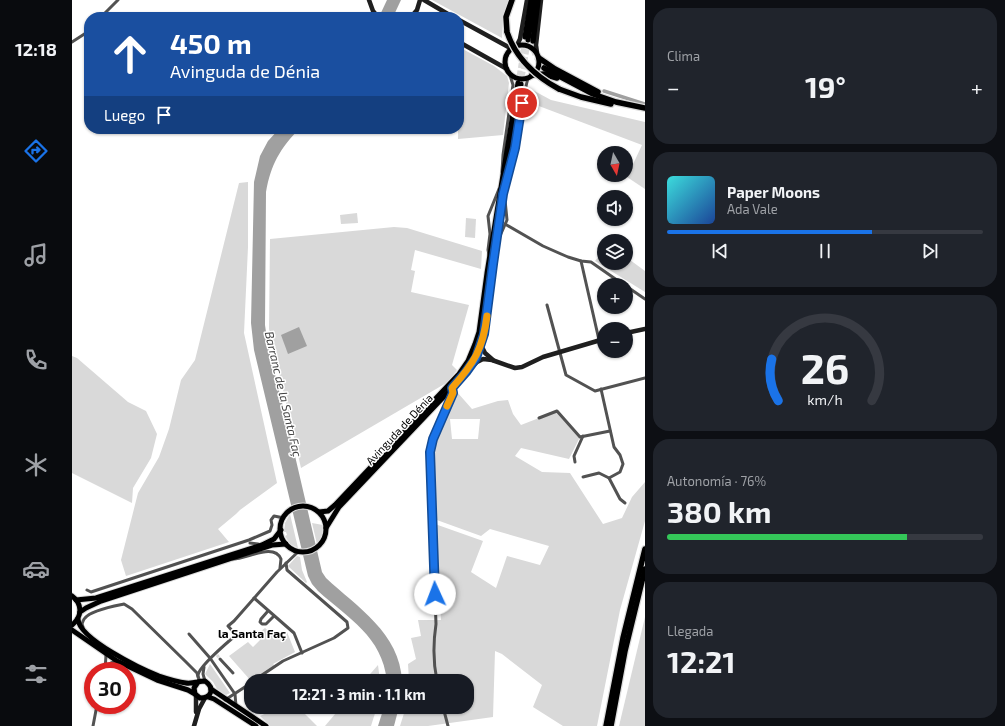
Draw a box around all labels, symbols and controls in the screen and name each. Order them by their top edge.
text: 450 m [170,26,252,60]
icon: ahead [104,28,156,80]
text: 12:18 [15,38,57,60]
text: Clima [667,48,700,64]
text: Avinguda de Dénia [170,60,320,82]
text: 19° [805,68,846,104]
text: − [667,74,680,100]
text: + [971,74,983,100]
pin [505,86,539,120]
icon: arrive [511,92,533,114]
icon: arrive [153,104,175,126]
text: Luego [104,106,145,124]
icon: directions [22,137,50,165]
north arrow [597,146,633,182]
map controls [597,146,633,358]
text: Paper Moons [727,183,820,201]
button: sound [597,190,633,226]
text: Ada Vale [727,201,778,217]
button: layers [597,234,633,270]
icon: previous [709,240,731,262]
icon: pause [814,240,836,262]
icon: next [919,240,941,262]
icon: music [22,241,50,269]
button: + [597,278,633,314]
button: − [597,322,633,358]
water label: Barranc de la Santa Faç [262,330,305,459]
text: 26 [801,342,849,392]
icon: phone [22,346,50,374]
street label: Avinguda de Dénia [363,391,435,467]
text: km/h [807,391,843,408]
icon: climate [22,451,50,479]
text: Autonomía · 76% [667,473,766,489]
text: 380 km [667,493,771,529]
icon: car [22,555,50,583]
position arrow [414,573,456,615]
text: Llegada [667,623,713,639]
district label: la Santa Faç [218,626,286,641]
text: 12:21 [667,643,736,679]
icon: filters [22,660,50,688]
speed limit sign: 30 [84,662,136,714]
text: 12:21 · 3 min · 1.1 km [292,685,426,703]

